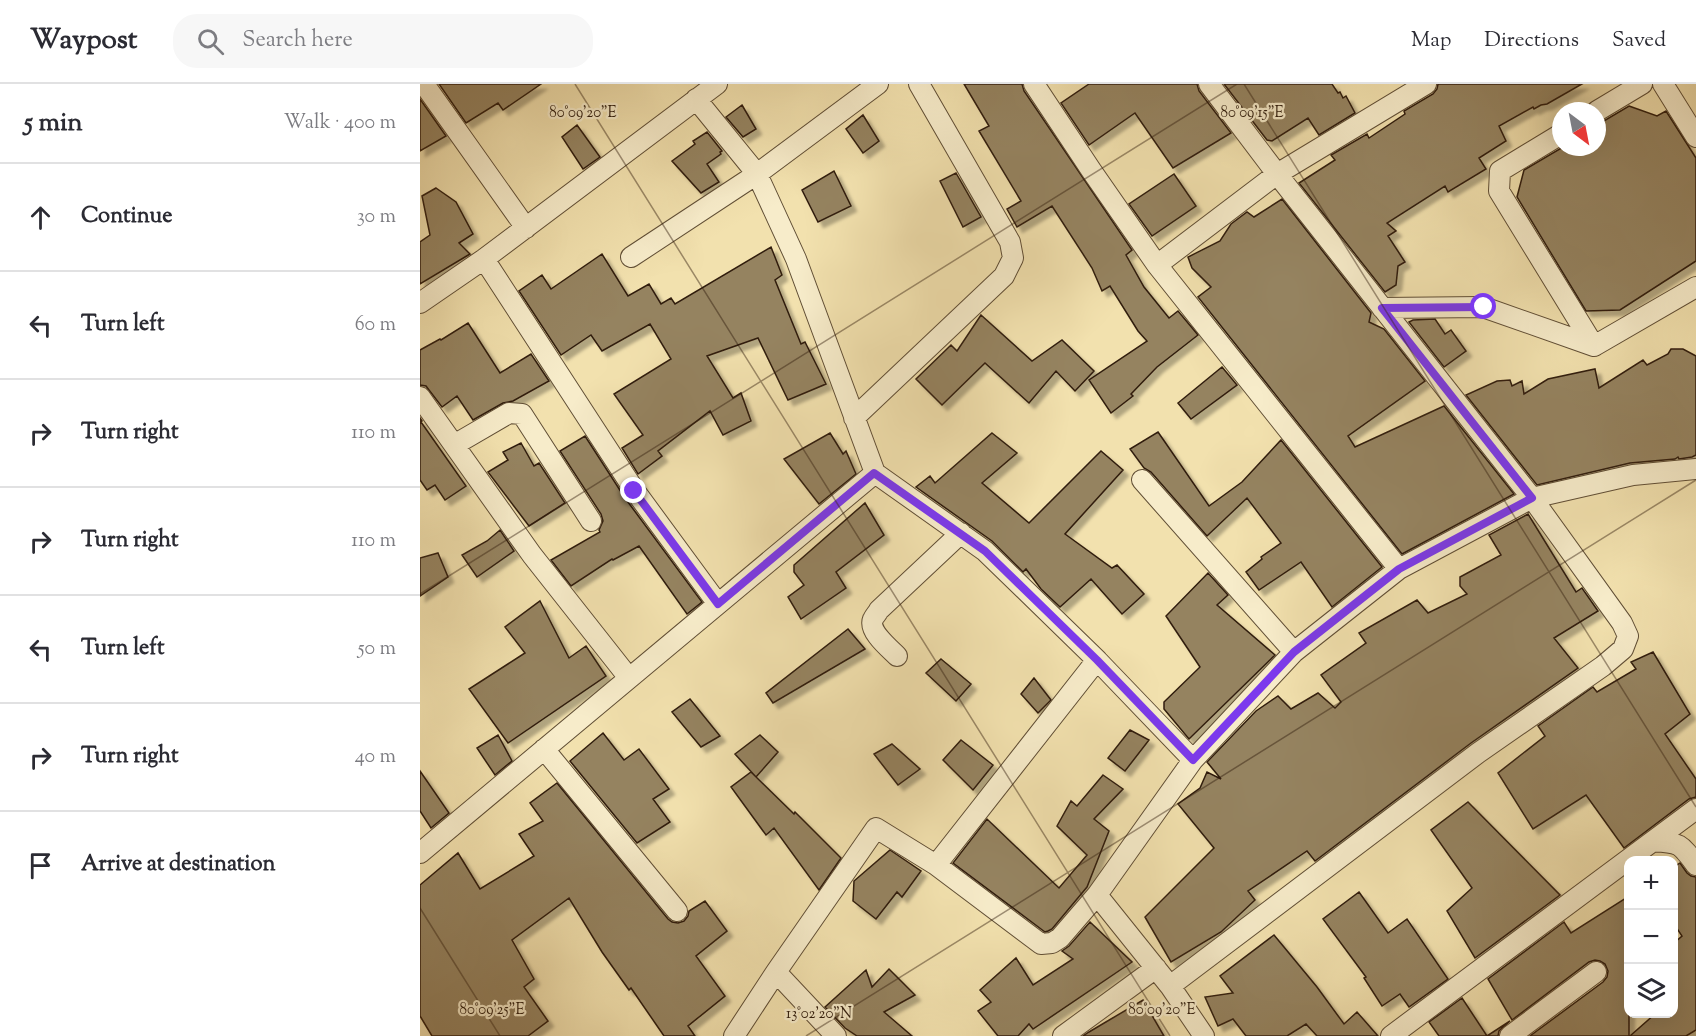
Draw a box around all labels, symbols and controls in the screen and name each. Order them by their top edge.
search box [173,14,593,68]
text: Waypost [30,21,137,61]
icon: search [194,25,227,58]
text: Search here [242,25,353,57]
text: Map [1411,26,1451,56]
text: Directions [1484,26,1579,56]
text: Saved [1612,26,1666,56]
north arrow [1552,102,1606,156]
text: 80°09'20"E [549,103,617,124]
text: 80°09'15"E [1220,103,1284,124]
text: 5 min [24,105,83,142]
text: Walk · 400 m [284,109,396,138]
icon: ahead [24,201,57,234]
text: Continue [81,201,172,233]
text: 30 m [357,203,396,232]
route start [1470,293,1496,319]
icon: left [24,309,57,342]
text: Turn left [81,309,164,341]
text: 60 m [355,311,396,340]
icon: right [24,417,57,450]
text: Turn right [81,417,178,449]
text: 110 m [351,419,396,448]
route end [620,477,646,503]
icon: right [24,525,57,558]
text: Turn right [81,525,178,557]
text: 110 m [351,527,396,556]
icon: left [24,633,57,666]
text: Turn left [81,633,164,665]
text: 50 m [358,635,396,664]
icon: right [24,741,57,774]
text: Turn right [81,741,178,773]
text: 40 m [355,743,396,772]
icon: arrive [24,849,57,882]
text: Arrive at destination [81,849,276,881]
map controls [1624,856,1678,1018]
button: + [1624,856,1678,910]
button: − [1624,910,1678,964]
button: layers [1624,964,1678,1018]
text: 80°09'25"E [460,1000,524,1021]
text: 80°09'20"E [1128,1000,1196,1021]
text: 13°02'20"N [786,1004,852,1025]

